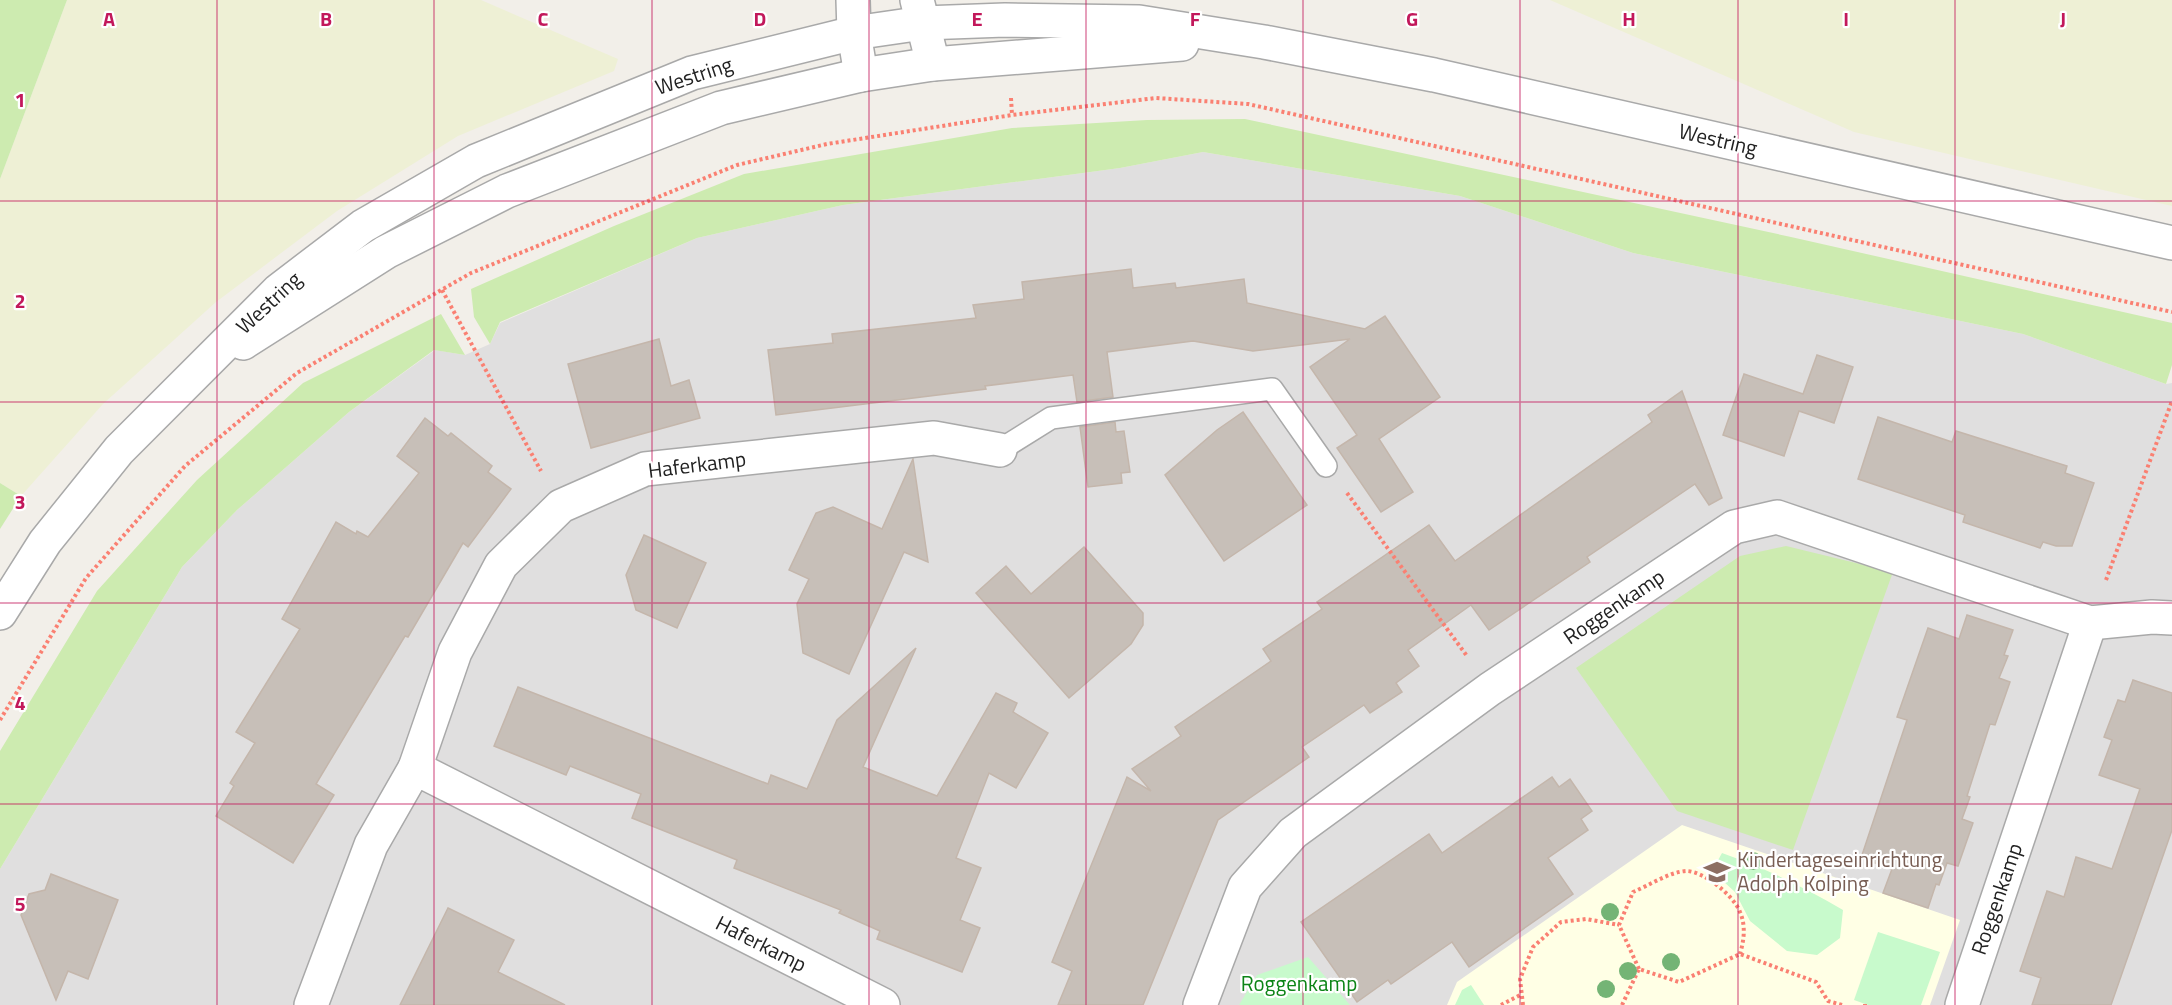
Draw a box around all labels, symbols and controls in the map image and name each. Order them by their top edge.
text: A [103,3,115,34]
text: B [320,3,332,34]
text: C [538,3,549,34]
text: D [754,3,766,34]
text: E [971,3,983,34]
text: F [1190,3,1201,34]
text: G [1406,3,1418,34]
text: H [1622,3,1636,34]
text: I [1843,3,1849,34]
text: J [2060,3,2066,34]
street label: Westring [651,47,737,103]
text: 1 [14,84,26,115]
street label: Westring [1676,114,1761,164]
street label: Westring [228,263,309,341]
text: 2 [14,285,26,316]
street label: Haferkamp [646,442,748,486]
text: 3 [14,486,26,517]
street label: Roggenkamp [1556,560,1671,652]
text: 4 [14,687,26,718]
street label: Roggenkamp [1962,838,2030,959]
place label: Kindertageseinrichtung Adolph Kolping [1737,843,1942,899]
school or university icon: Kindertageseinrichtung Adolph Kolping [1702,857,1732,887]
text: 5 [14,888,26,919]
street label: Haferkamp [710,907,813,980]
park label: Roggenkamp [1241,967,1357,999]

